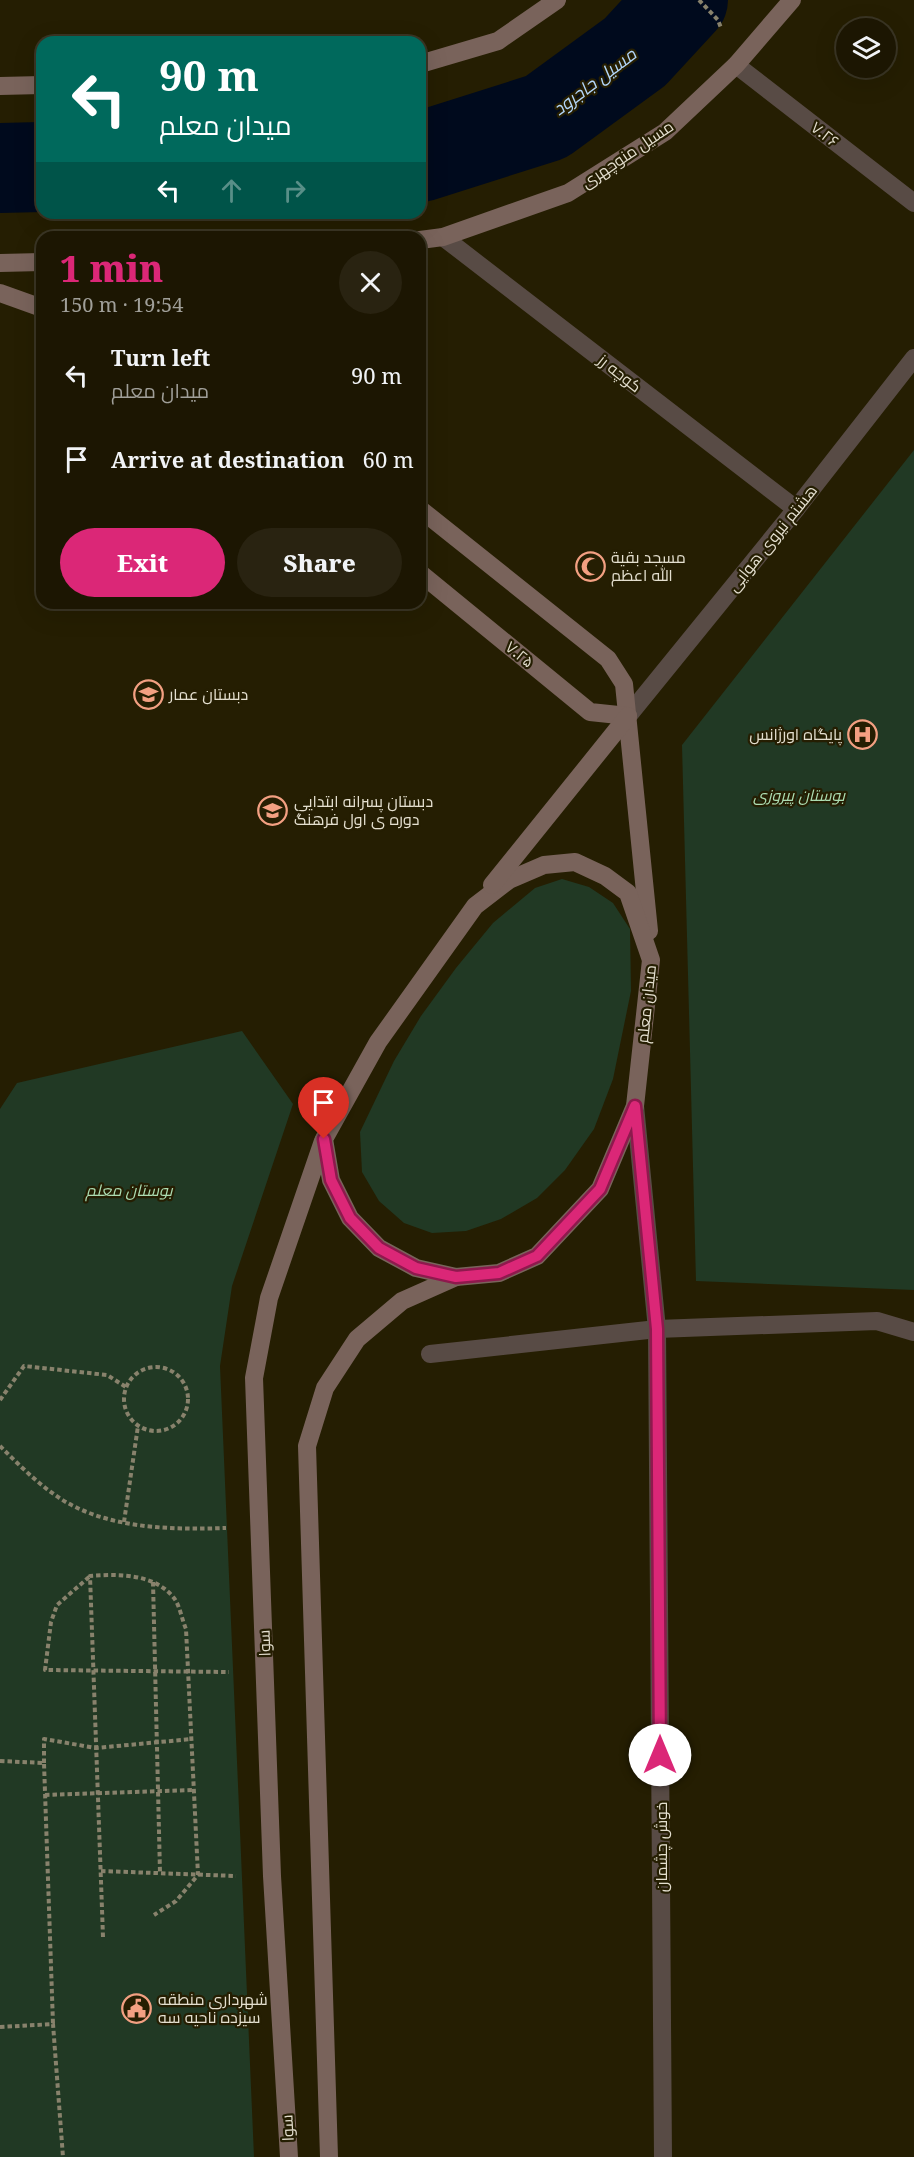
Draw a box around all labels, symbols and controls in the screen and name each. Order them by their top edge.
map controls [836,18,896,78]
button: layers [836,18,896,78]
water label: مسیل جاجرود [547,41,641,120]
text: 90 m [159,46,259,103]
icon: left [60,60,138,138]
text: میدان معلم [159,106,292,143]
street label: مسیل منوچهری [577,115,678,194]
street label: ۷.۲۶ [806,116,844,152]
icon: left [152,174,185,207]
icon: ahead [215,174,248,207]
icon: right [278,174,311,207]
text: 1 min [60,244,163,293]
button: close [339,251,402,314]
text: 150 m · 19:54 [60,291,183,318]
text: Turn left [111,342,210,372]
street label: کوچه رز [592,348,646,398]
icon: left [60,359,93,392]
text: 90 m [351,360,402,390]
text: میدان معلم [111,377,209,404]
icon: arrive [60,443,93,476]
text: Arrive at destination [111,444,345,474]
text: 60 m [363,444,414,474]
street label: هشتم نیروی هوایی [722,480,823,597]
button: Exit [60,528,225,597]
button: Share [237,528,402,597]
place label: مسجد بقیة الله اعظم [611,546,686,587]
mosque icon: مسجد بقیة الله اعظم [574,550,606,582]
street label: ۷.۲۵ [501,636,539,672]
school or university icon: دبستان عمار [132,678,164,710]
place label: دبستان عمار [168,683,248,705]
hospital icon: پایگاه اورژانس [847,718,879,750]
place label: پایگاه اورژانس [749,723,843,746]
park label: بوستان پیروزی [753,784,846,806]
place label: دبستان پسرانه ابتدایی دوره ی اول فرهنگ [294,790,433,830]
school or university icon: دبستان پسرانه ابتدایی دوره ی اول فرهنگ [257,794,289,826]
street label: میدان معلم [631,964,662,1044]
pin [298,1077,349,1139]
icon: arrive [307,1086,340,1119]
park label: بوستان معلم [85,1179,173,1202]
street label: سوا [253,1629,275,1657]
position arrow [628,1723,692,1787]
street label: خوش چشمان [650,1802,673,1892]
place label: شهرداری منطقه سیزده ناحیه سه [158,1988,268,2028]
public building icon: شهرداری منطقه سیزده ناحیه سه [121,1992,153,2024]
street label: سوا [275,2114,299,2142]

